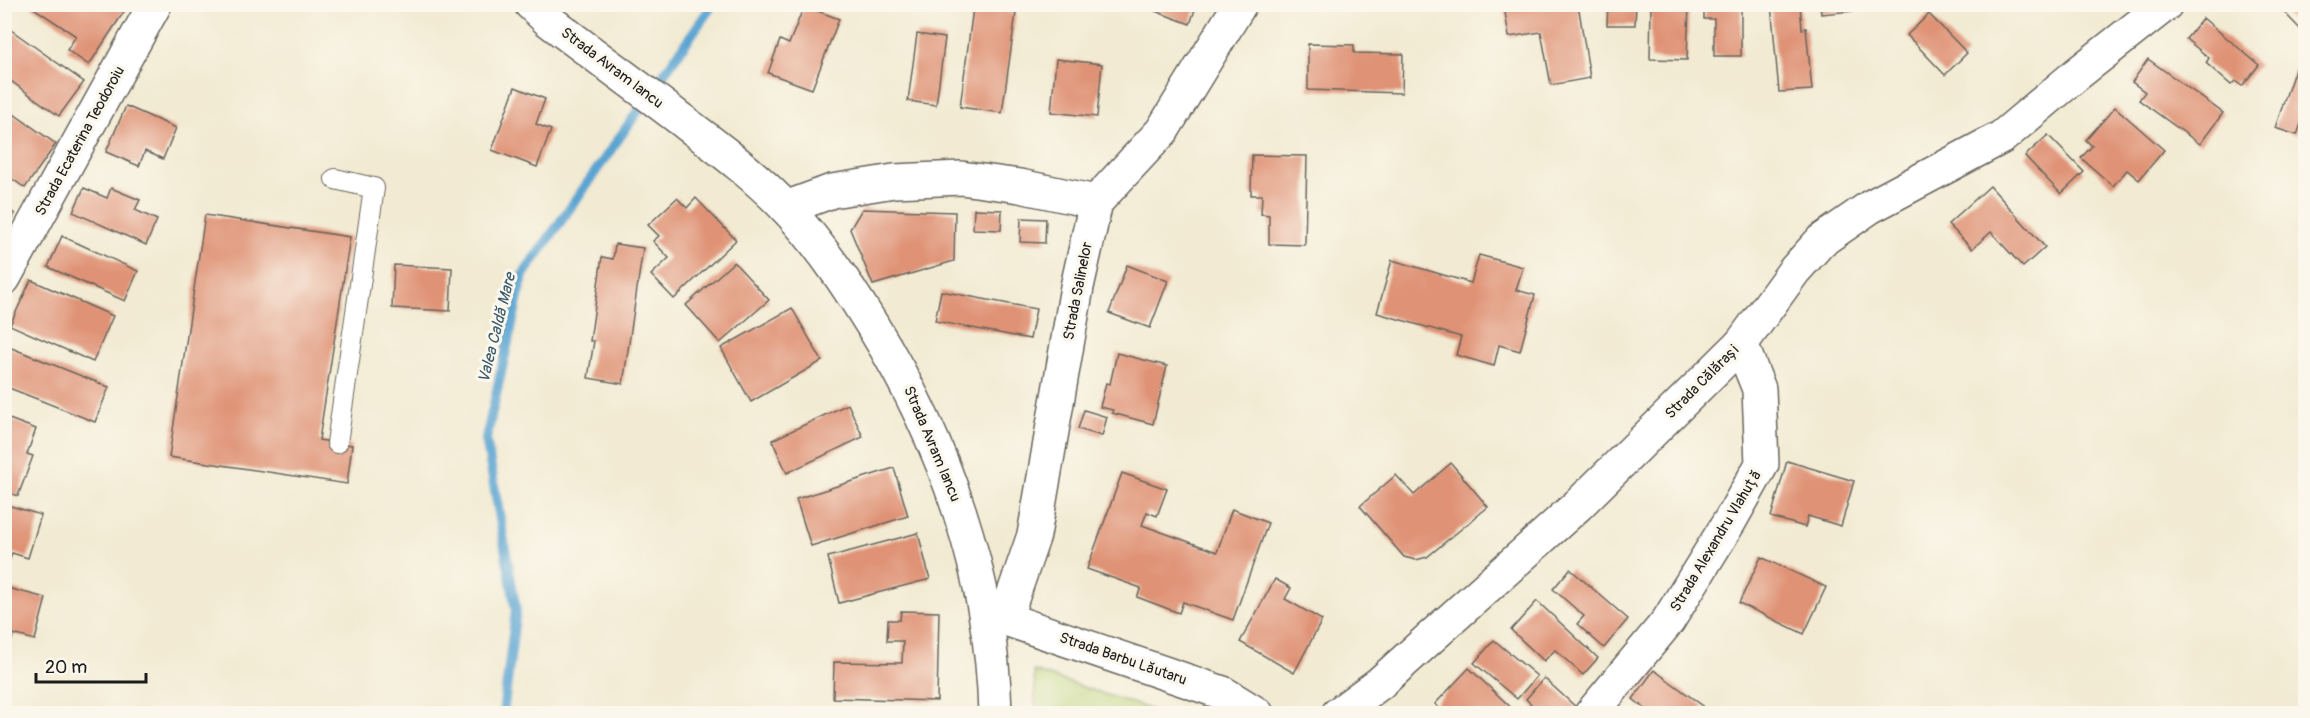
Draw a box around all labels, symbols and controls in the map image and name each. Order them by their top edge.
street label: Strada Avram Iancu [557,23,667,113]
street label: Strada Ecaterina Teodoroiu [31,63,129,219]
street label: Strada Salinelor [1059,240,1097,342]
water label: Valea Caldă Mare [474,269,521,385]
street label: Strada Călărași [1661,341,1743,423]
street label: Strada Avram Iancu [899,383,965,505]
street label: Strada Alexandru Vlahuță [1666,467,1766,615]
street label: Strada Barbu Lăutaru [1057,628,1189,690]
scale bar [36,646,146,684]
text: 20 m [45,656,87,679]

